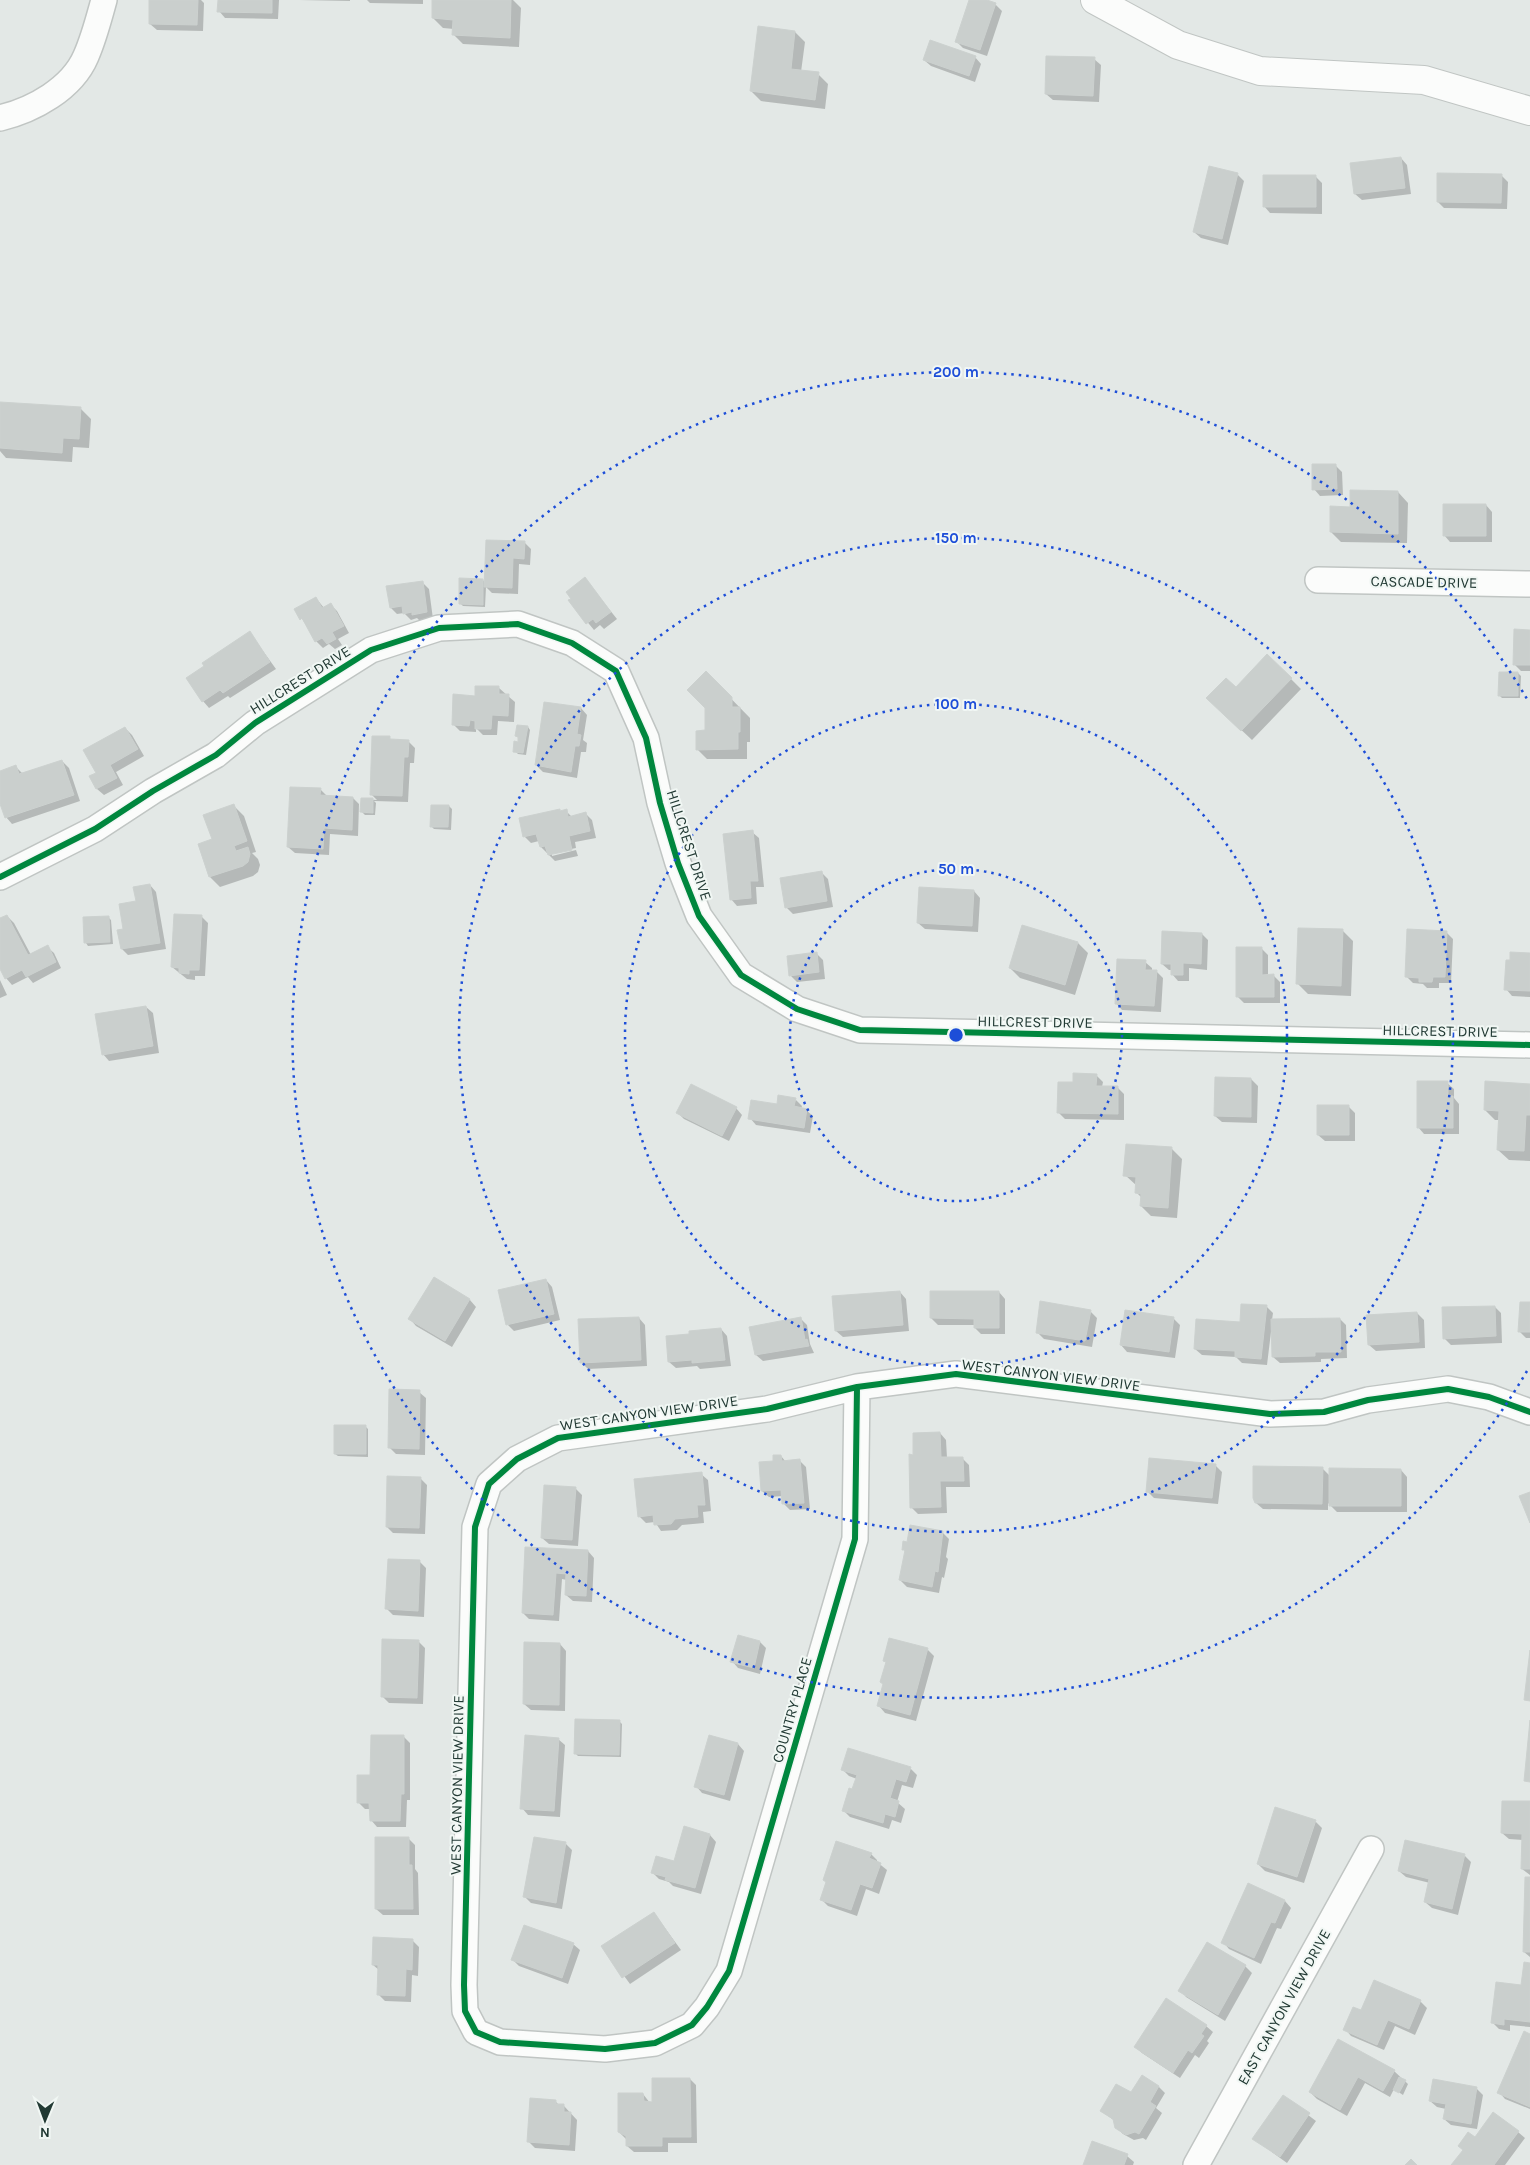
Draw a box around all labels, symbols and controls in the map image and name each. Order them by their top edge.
text: 200 m [933,363,979,381]
text: 150 m [935,529,977,547]
street label: CASCADE DRIVE [1370,572,1478,592]
street label: HILLCREST DRIVE [246,642,354,718]
text: 100 m [935,695,977,713]
street label: HILLCREST DRIVE [663,787,715,903]
text: 50 m [938,860,974,878]
street label: HILLCREST DRIVE [977,1012,1093,1032]
street label: HILLCREST DRIVE [1382,1021,1498,1041]
centre of rings [947,1026,965,1044]
street label: WEST CANYON VIEW DRIVE [961,1355,1141,1395]
street label: WEST CANYON VIEW DRIVE [559,1392,739,1434]
street label: COUNTRY PLACE [768,1655,816,1765]
street label: WEST CANYON VIEW DRIVE [446,1695,468,1875]
street label: EAST CANYON VIEW DRIVE [1234,1926,1334,2088]
north arrow [20,2095,70,2145]
text: N [40,2124,50,2141]

